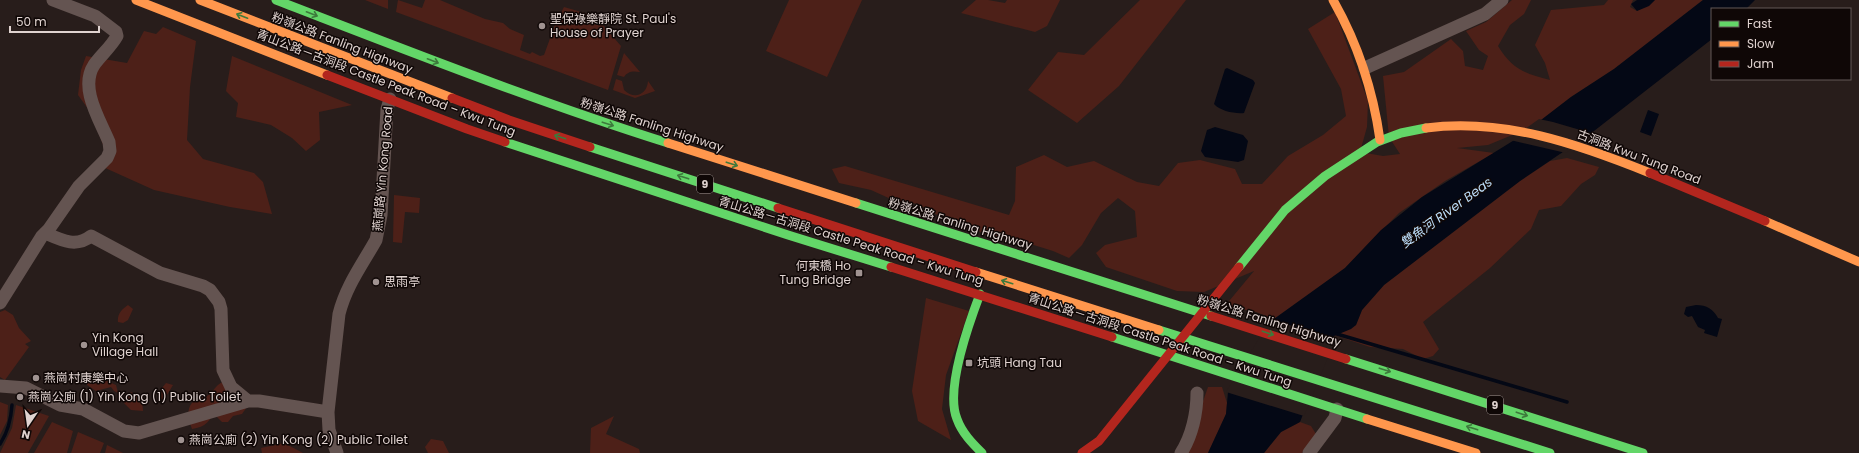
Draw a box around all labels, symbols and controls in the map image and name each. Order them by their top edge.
scale bar [10,8,99,34]
street label: 粉嶺公路 Fanling Highway [269,8,415,77]
legend [1711,8,1851,80]
place label: 聖保祿樂靜院 St. Paul's House of Prayer [550,10,676,41]
one-way arrow [306,11,318,19]
one-way arrow [236,12,248,20]
text: 50 m [16,13,47,30]
text: Fast [1747,15,1772,32]
marker: 聖保祿樂靜院 St. Paul's House of Prayer [537,21,547,31]
street label: 青山公路－古洞段 Castle Peak Road – Kwu Tung [254,25,518,140]
text: Slow [1747,35,1775,52]
text: Jam [1747,55,1774,72]
one-way arrow [427,58,439,66]
street label: 粉嶺公路 Fanling Highway [578,93,726,156]
street label: 燕崗路 Yin Kong Road [369,106,396,232]
one-way arrow [602,121,615,128]
street label: 古洞路 Kwu Tung Road [1575,125,1704,188]
one-way arrow [554,132,566,140]
one-way arrow [725,161,738,168]
water label: 雙魚河 River Beas [1396,172,1496,252]
one-way arrow [677,173,690,180]
road number: 9 [697,175,713,193]
street label: 青山公路－古洞段 Castle Peak Road – Kwu Tung [717,192,986,289]
street label: 粉嶺公路 Fanling Highway [886,194,1034,254]
place label: 何東橋 Ho Tung Bridge [779,257,851,288]
marker: 何東橋 Ho Tung Bridge [854,268,864,278]
place label: 思雨亭 [384,273,420,290]
marker: 思雨亭 [371,277,381,287]
one-way arrow [1001,277,1013,285]
street label: 青山公路－古洞段 Castle Peak Road – Kwu Tung [1026,289,1294,390]
street label: 粉嶺公路 Fanling Highway [1195,291,1343,351]
place label: Yin Kong Village Hall [92,329,158,360]
one-way arrow [1261,330,1274,337]
marker: Yin Kong Village Hall [79,340,89,350]
place label: 坑頭 Hang Tau [977,354,1062,371]
marker: 坑頭 Hang Tau [964,358,974,368]
one-way arrow [1378,367,1391,374]
place label: 燕崗村康樂中心 [44,369,128,386]
marker: 燕崗村康樂中心 [31,373,41,383]
place label: 燕崗公廁 (1) Yin Kong (1) Public Toilet [28,388,241,405]
marker: 燕崗公廁 (1) Yin Kong (1) Public Toilet [15,392,25,402]
road number: 9 [1487,396,1503,414]
north arrow [8,405,48,445]
one-way arrow [1515,411,1528,418]
one-way arrow [1467,424,1479,432]
text: N [20,426,32,443]
place label: 燕崗公廁 (2) Yin Kong (2) Public Toilet [189,431,408,448]
marker: 燕崗公廁 (2) Yin Kong (2) Public Toilet [176,435,186,445]

